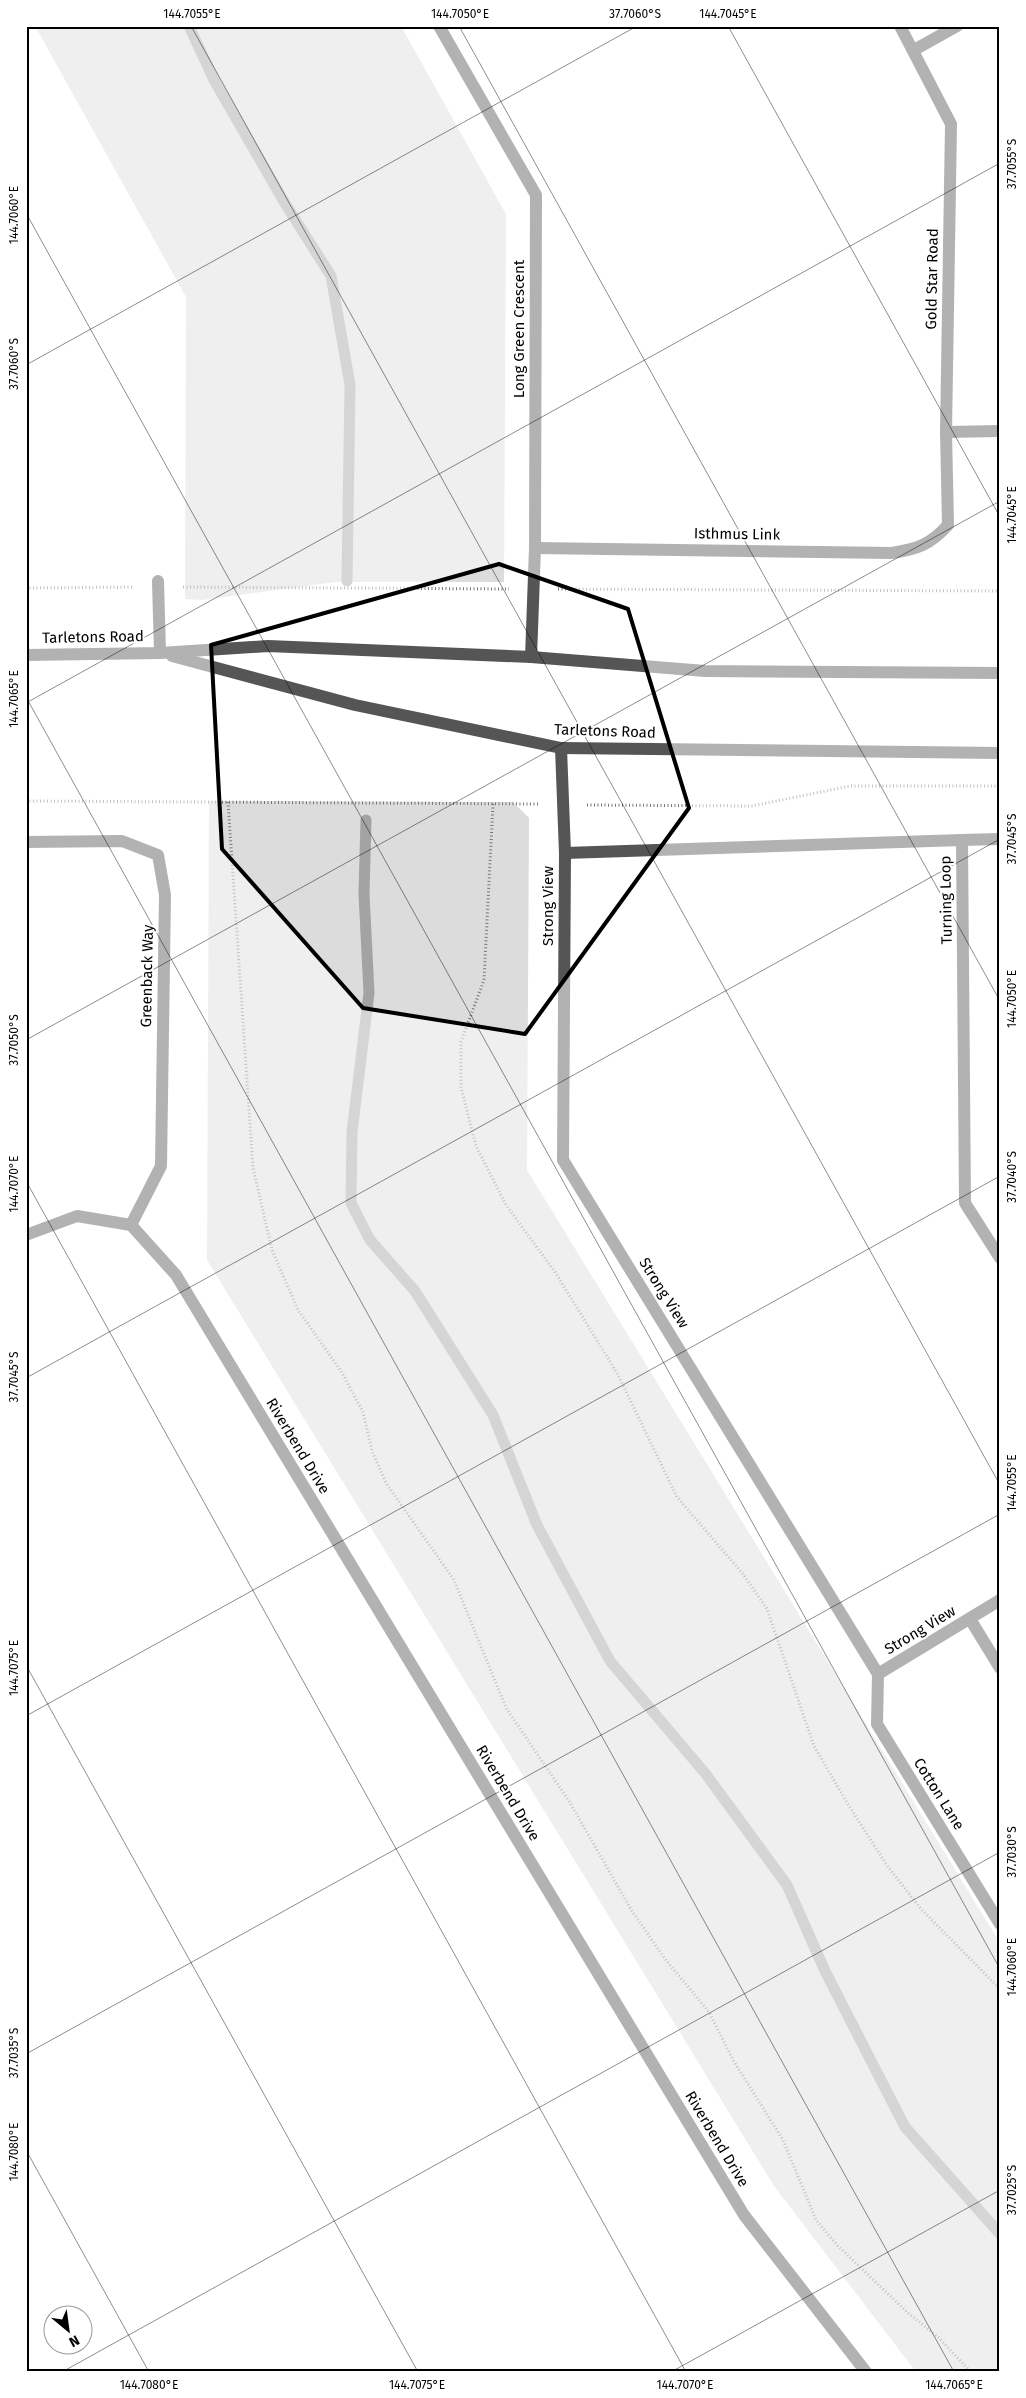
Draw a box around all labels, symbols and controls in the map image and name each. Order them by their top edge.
text: 144.7055°E [163,7,221,21]
text: 144.7050°E [431,7,489,21]
text: 37.7060°S [609,7,661,21]
text: 144.7045°E [699,7,757,21]
text: 37.7055°S [1005,138,1019,189]
text: 144.7060°E [7,186,21,244]
street label: Gold Star Road [922,228,942,330]
street label: Long Green Crescent [510,259,528,398]
text: 37.7060°S [7,338,21,390]
text: 144.7045°E [1005,486,1019,544]
street label: Isthmus Link [694,524,781,544]
street label: Tarletons Road [42,627,144,647]
text: 144.7065°E [7,670,21,728]
street label: Tarletons Road [554,720,656,742]
text: 37.7045°S [1005,813,1019,865]
street label: Turning Loop [936,855,956,945]
street label: Strong View [539,866,557,946]
street label: Greenback Way [137,924,157,1028]
text: 144.7050°E [1005,970,1019,1028]
text: 37.7050°S [7,1014,21,1066]
text: 37.7040°S [1005,1151,1019,1203]
text: 144.7070°E [7,1155,21,1213]
street label: Strong View [635,1254,693,1332]
text: 37.7045°S [7,1351,21,1403]
street label: Riverbend Drive [262,1395,334,1497]
text: 144.7055°E [1005,1454,1019,1512]
street label: Strong View [881,1602,959,1658]
text: 144.7075°E [7,1640,21,1696]
street label: Riverbend Drive [472,1742,544,1844]
street label: Cotton Lane [910,1755,968,1833]
text: 37.7030°S [1005,1826,1019,1878]
text: 144.7060°E [1005,1938,1019,1996]
text: 37.7035°S [7,2027,21,2078]
street label: Riverbend Drive [681,2088,753,2190]
text: 144.7080°E [7,2123,21,2181]
text: 37.7025°S [1005,2164,1019,2215]
north arrow [42,2306,92,2356]
text: N [66,2331,82,2351]
text: 144.7080°E [120,2378,178,2392]
text: 144.7075°E [389,2378,445,2392]
text: 144.7070°E [656,2378,714,2392]
text: 144.7065°E [925,2378,983,2392]

